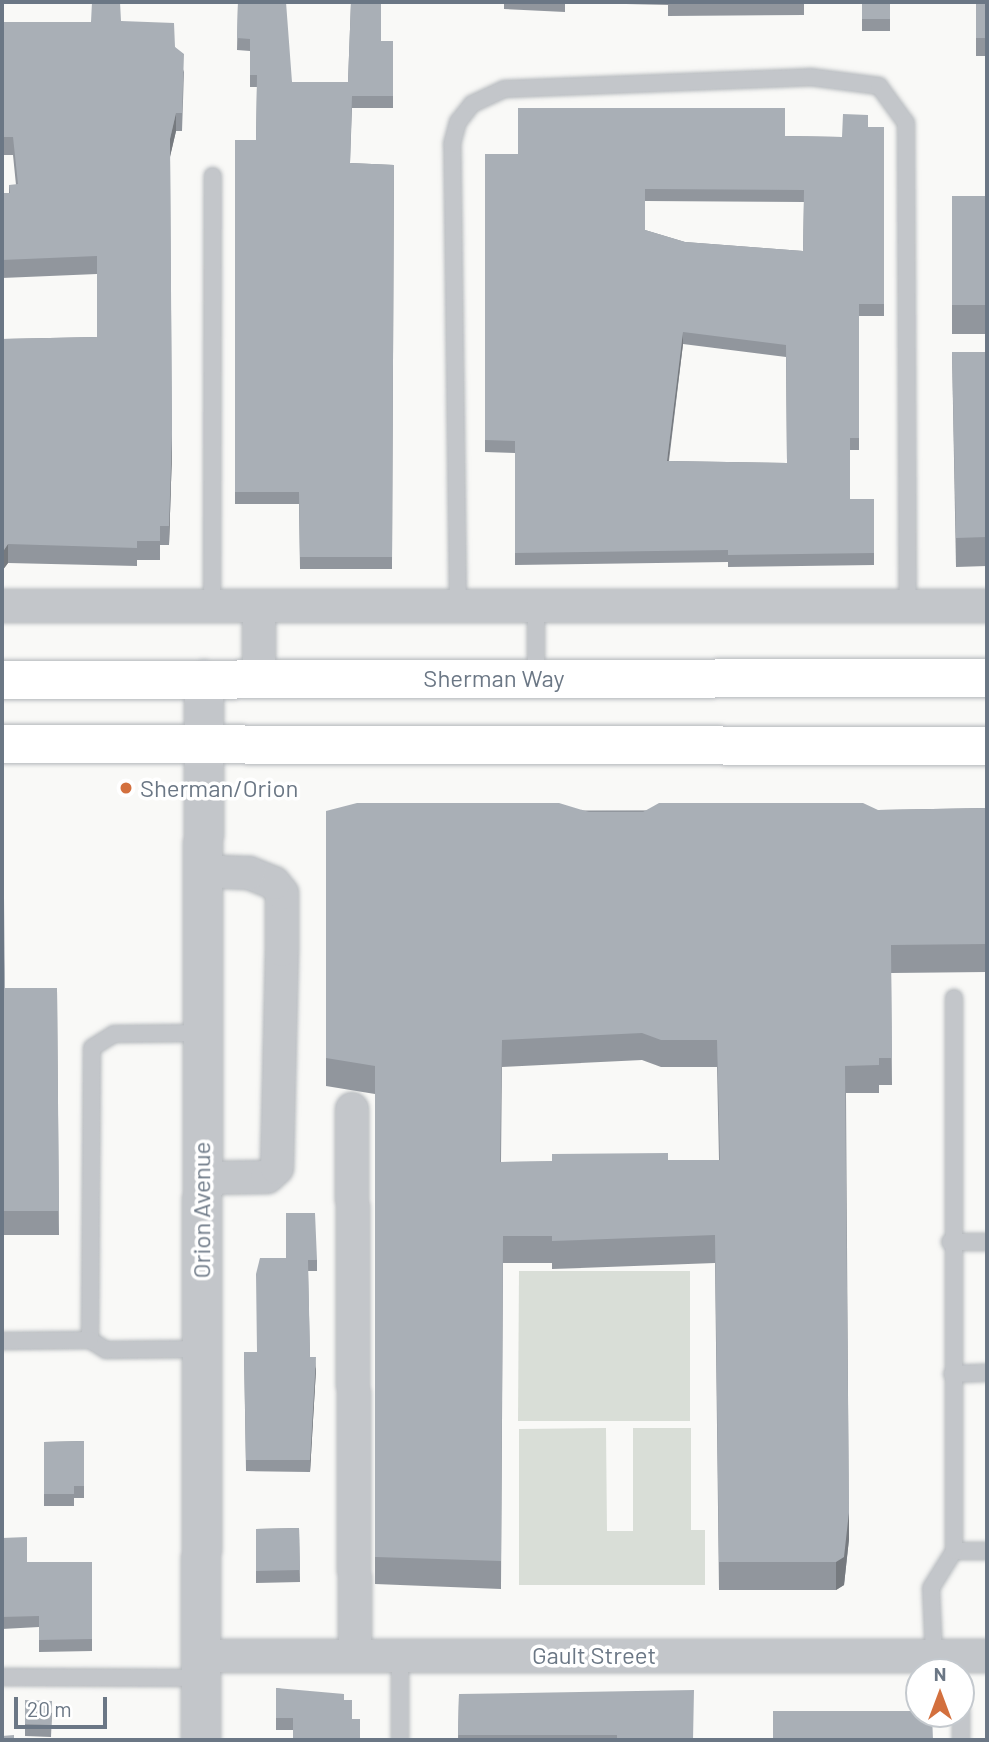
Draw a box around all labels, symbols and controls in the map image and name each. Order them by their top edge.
street label: Sherman Way [423,664,565,692]
place label: Sherman/Orion [140,774,298,802]
marker: Sherman/Orion [118,780,134,796]
street label: Orion Avenue [187,1142,215,1278]
street label: Gault Street [532,1641,656,1669]
north arrow [905,1658,975,1728]
text: N [934,1662,946,1685]
scale bar [18,1682,110,1726]
text: 20 m [27,1696,72,1721]

